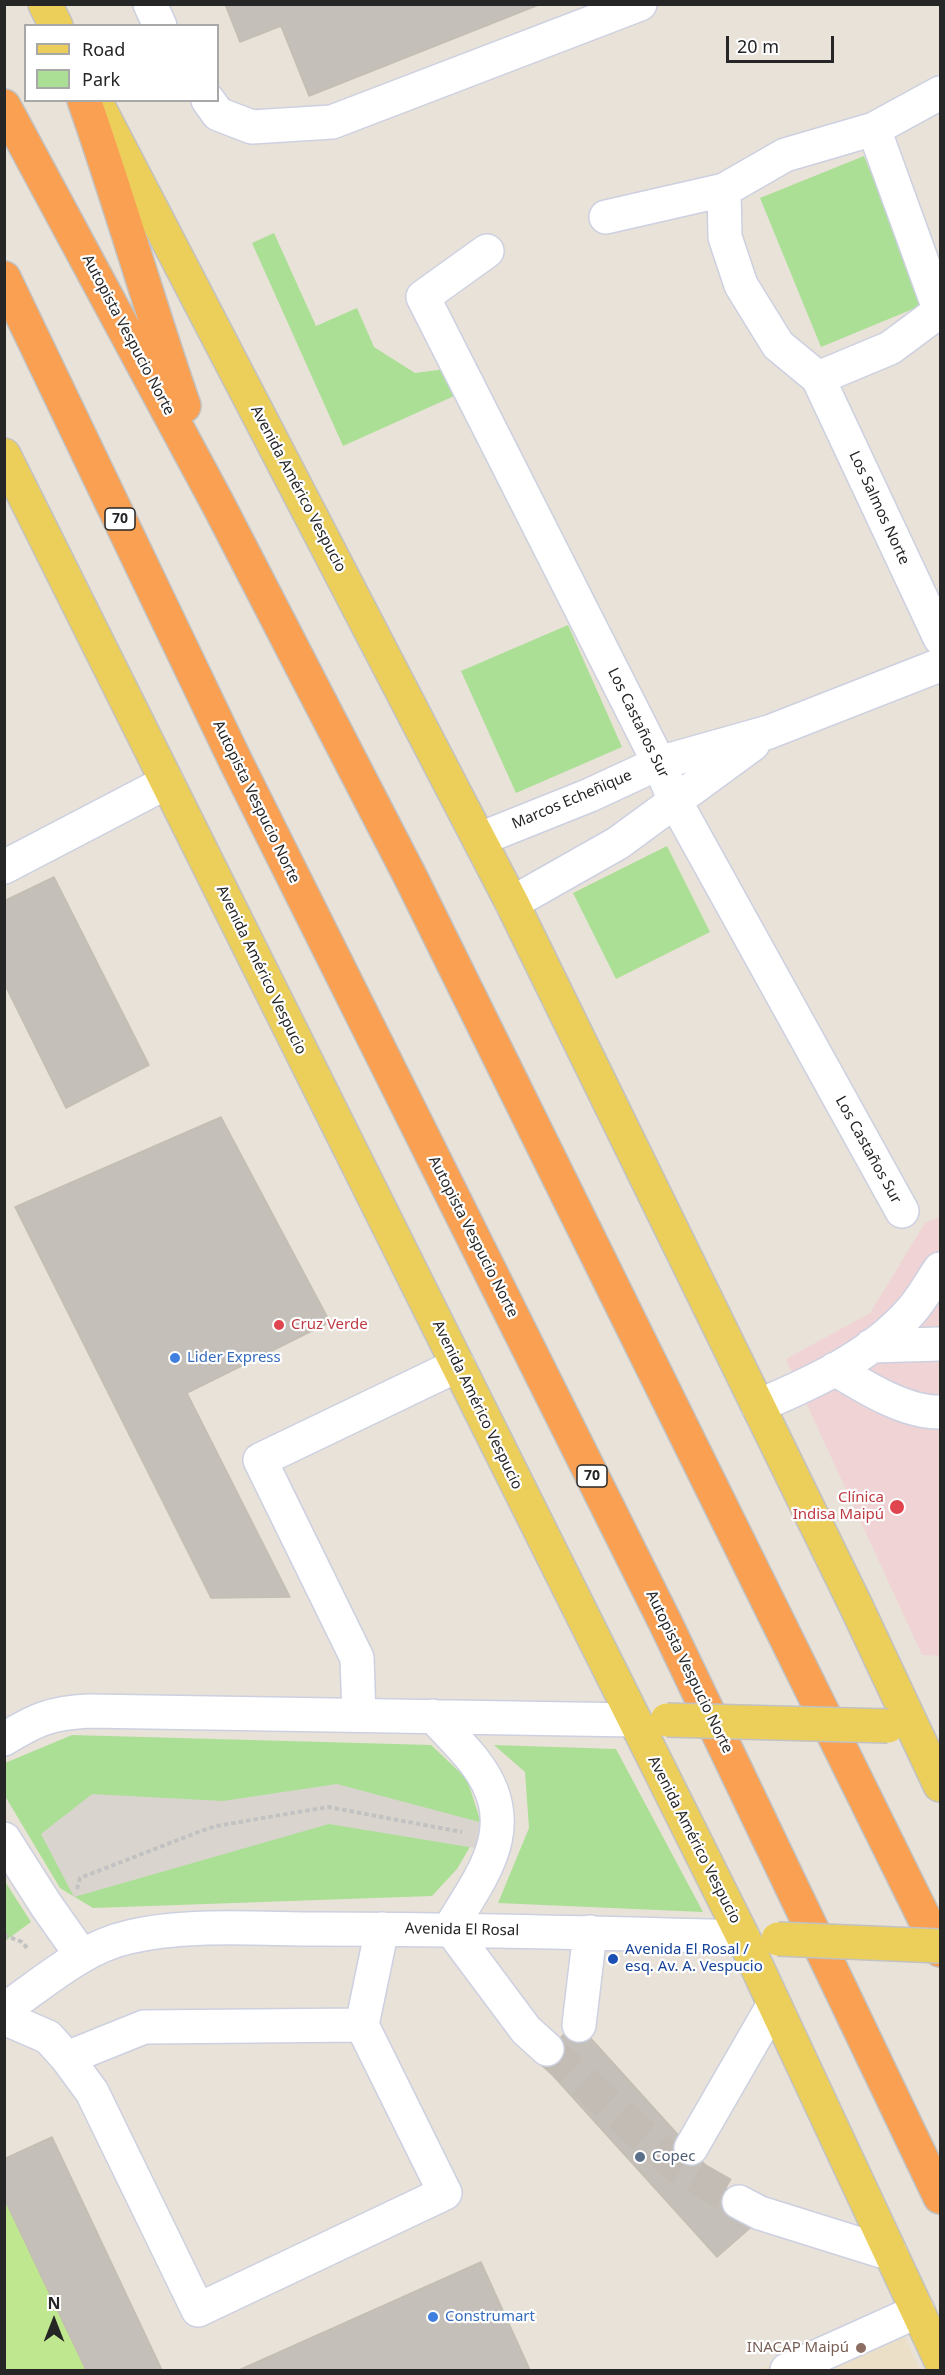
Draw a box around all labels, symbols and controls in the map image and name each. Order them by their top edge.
legend [24,24,219,102]
scale bar [729,24,837,62]
text: 20 m [737,34,779,58]
text: Road [82,37,125,61]
text: Park [82,67,120,91]
street label: Autopista Vespucio Norte [78,252,178,418]
street label: Avenida Américo Vespucio [246,403,350,575]
street label: Los Salmos Norte [845,448,913,568]
road number: 70 [105,508,135,530]
street label: Los Castaños Sur [604,665,672,781]
street label: Autopista Vespucio Norte [209,718,303,886]
street label: Marcos Echeñique [509,767,635,833]
street label: Avenida Américo Vespucio [212,883,310,1057]
street label: Los Castaños Sur [831,1093,905,1207]
street label: Autopista Vespucio Norte [424,1153,522,1321]
place label: Cruz Verde [291,1316,368,1334]
marker: Cruz Verde [272,1318,286,1332]
street label: Avenida Américo Vespucio [428,1318,526,1492]
place label: Lider Express [187,1349,281,1367]
marker: Lider Express [168,1351,182,1365]
road number: 70 [577,1465,607,1487]
place label: Clínica Indisa Maipú [793,1489,884,1524]
marker: Clínica Indisa Maipú [888,1498,906,1516]
street label: Autopista Vespucio Norte [642,1588,736,1756]
street label: Avenida Américo Vespucio [644,1753,744,1927]
street label: Avenida El Rosal [405,1920,519,1940]
place label: Avenida El Rosal / esq. Av. A. Vespucio [625,1941,763,1976]
marker: Avenida El Rosal / esq. Av. A. Vespucio [606,1952,620,1966]
place label: Copec [652,2148,695,2166]
marker: Copec [633,2150,647,2164]
north arrow [24,2291,84,2351]
text: N [47,2292,61,2314]
place label: Construmart [445,2308,535,2326]
marker: Construmart [426,2310,440,2324]
place label: INACAP Maipú [747,2339,849,2357]
marker: INACAP Maipú [854,2341,868,2355]

